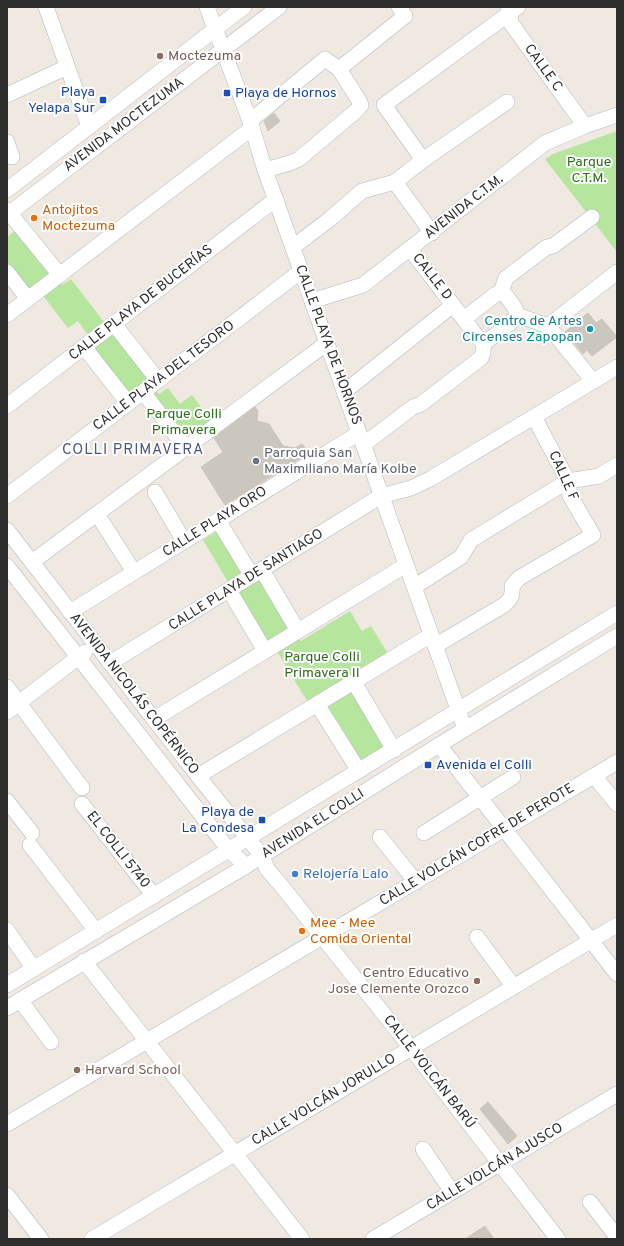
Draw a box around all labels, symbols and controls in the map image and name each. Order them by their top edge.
street label: CALLE C [520,41,566,95]
place label: Moctezuma [168,48,241,65]
marker: Moctezuma [155,51,165,61]
street label: AVENIDA MOCTEZUMA [60,74,188,176]
place label: Playa Yelapa Sur [28,84,96,117]
place label: Playa de Hornos [235,85,337,102]
marker: Playa de Hornos [222,88,232,98]
marker: Playa Yelapa Sur [98,95,108,105]
park label: Parque C.T.M. [567,154,611,187]
street label: AVENIDA C.T.M. [421,171,507,243]
place label: Antojitos Moctezuma [42,202,115,235]
marker: Antojitos Moctezuma [29,213,39,223]
street label: CALLE PLAYA DE BUCERÍAS [65,241,216,365]
street label: CALLE D [408,250,456,304]
street label: CALLE PLAYA DE HORNOS [291,263,365,427]
place label: Centro de Artes Circenses Zapopan [462,313,582,346]
street label: CALLE PLAYA DEL TESORO [90,317,238,435]
marker: Centro de Artes Circenses Zapopan [585,324,595,334]
park label: Parque Colli Primavera [146,406,222,439]
district label: COLLI PRIMAVERA [62,441,204,460]
place label: Parroquia San Maximiliano María Kolbe [264,445,417,478]
street label: CALLE F [544,448,582,504]
marker: Parroquia San Maximiliano María Kolbe [251,456,261,466]
street label: CALLE PLAYA ORO [160,483,270,561]
street label: CALLE PLAYA DE SANTIAGO [166,525,326,635]
street label: AVENIDA NICOLÁS COPÉRNICO [66,609,203,778]
park label: Parque Colli Primavera II [284,649,360,682]
place label: Avenida el Colli [436,757,532,774]
marker: Avenida el Colli [423,760,433,770]
street label: CALLE VOLCÁN COFRE DE PEROTE [376,779,577,910]
street label: AVENIDA EL COLLI [258,786,368,862]
place label: Playa de La Condesa [182,804,254,837]
street label: EL COLLI 5740 [83,808,153,892]
marker: Playa de La Condesa [257,815,267,825]
place label: Relojería Lalo [303,866,389,883]
marker: Relojería Lalo [290,869,300,879]
place label: Mee - Mee Comida Oriental [310,915,412,948]
marker: Mee - Mee Comida Oriental [297,926,307,936]
place label: Centro Educativo Jose Clemente Orozco [328,965,469,998]
marker: Centro Educativo Jose Clemente Orozco [472,976,482,986]
street label: CALLE VOLCÁN BARÚ [379,1011,479,1132]
street label: CALLE VOLCÁN JORULLO [248,1049,399,1150]
place label: Harvard School [85,1062,181,1079]
marker: Harvard School [72,1065,82,1075]
street label: CALLE VOLCÁN AJUSCO [423,1119,566,1215]

